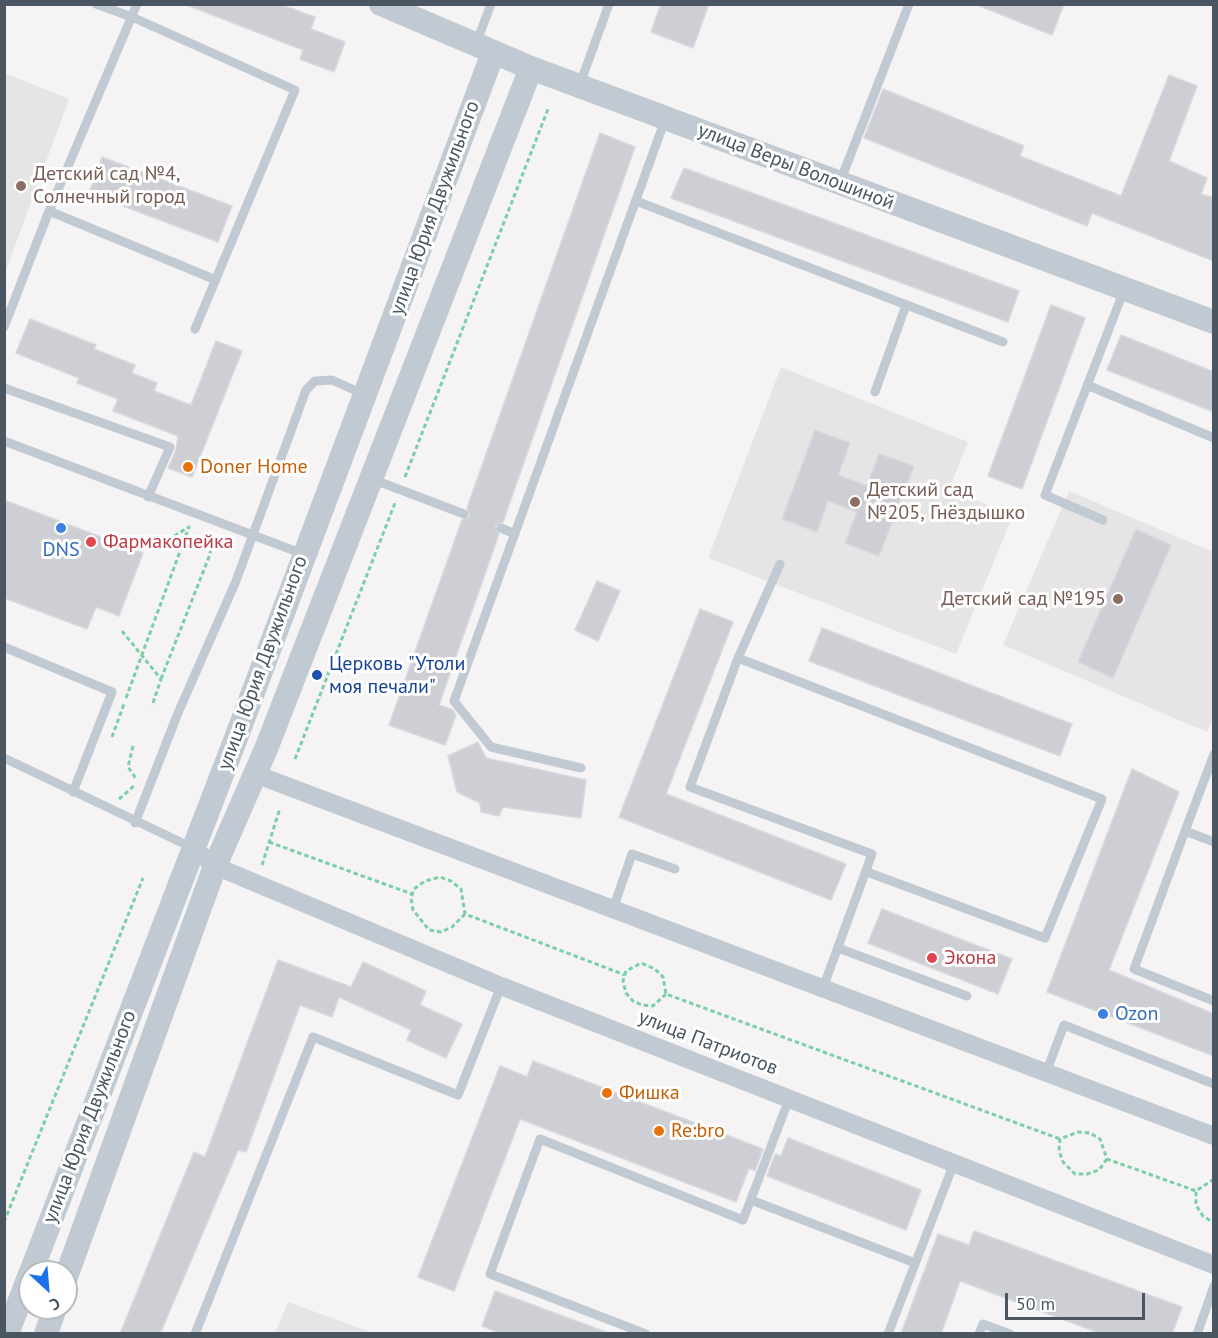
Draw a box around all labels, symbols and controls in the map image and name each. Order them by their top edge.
street label: улица Юрия Двужильного [385,98,485,318]
street label: улица Веры Волошиной [694,118,898,216]
place label: Детский сад №4, Солнечный город [33,162,185,209]
marker: Детский сад №4, Солнечный город [14,179,28,193]
place label: Doner Home [200,455,308,479]
marker: Doner Home [181,460,195,474]
place label: Детский сад №205, Гнёздышко [867,478,1025,525]
marker: Детский сад №205, Гнёздышко [848,495,862,509]
marker: DNS [54,521,68,535]
place label: Фармакопейка [103,530,233,554]
marker: Фармакопейка [84,535,98,549]
place label: DNS [42,538,80,562]
street label: улица Юрия Двужильного [213,553,313,773]
place label: Детский сад №195 [941,587,1106,611]
marker: Детский сад №195 [1111,592,1125,606]
place label: Церковь "Утоли моя печали" [329,652,465,699]
marker: Церковь "Утоли моя печали" [310,668,324,682]
place label: Экона [944,946,996,970]
marker: Экона [925,951,939,965]
place label: Ozon [1115,1002,1158,1026]
street label: улица Патриотов [635,1005,781,1081]
street label: улица Юрия Двужильного [38,1007,142,1227]
marker: Ozon [1096,1007,1110,1021]
place label: Фишка [619,1081,680,1105]
marker: Фишка [600,1086,614,1100]
place label: Re:bro [671,1119,725,1143]
marker: Re:bro [652,1124,666,1138]
north arrow [18,1260,78,1320]
scale bar [1008,1281,1148,1319]
text: 50 m [1016,1292,1055,1315]
text: С [47,1293,63,1315]

